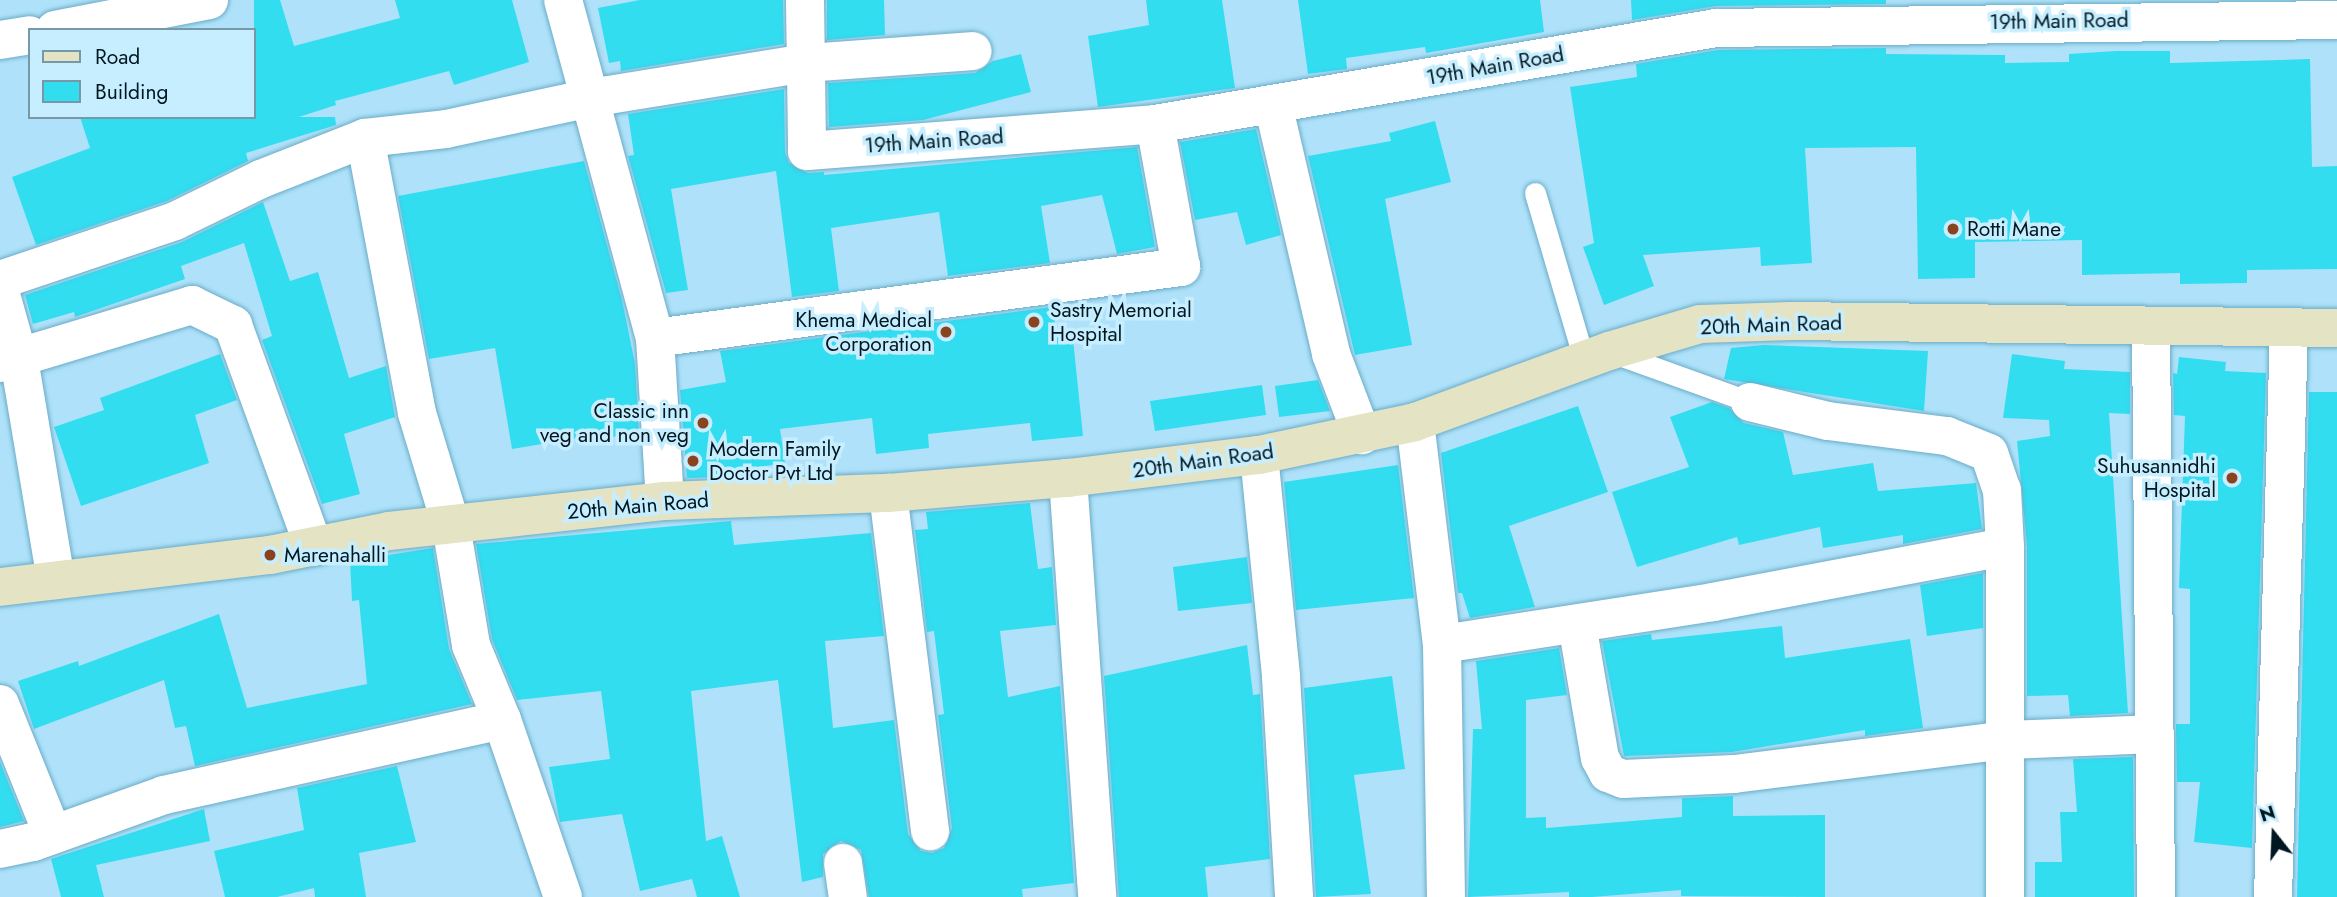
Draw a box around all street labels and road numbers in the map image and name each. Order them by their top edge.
street label: 19th Main Road [1989,7,2129,35]
street label: 19th Main Road [1424,42,1566,90]
street label: 19th Main Road [864,124,1004,158]
street label: 20th Main Road [1700,310,1842,340]
street label: 20th Main Road [1131,439,1275,483]
street label: 20th Main Road [566,487,710,525]

